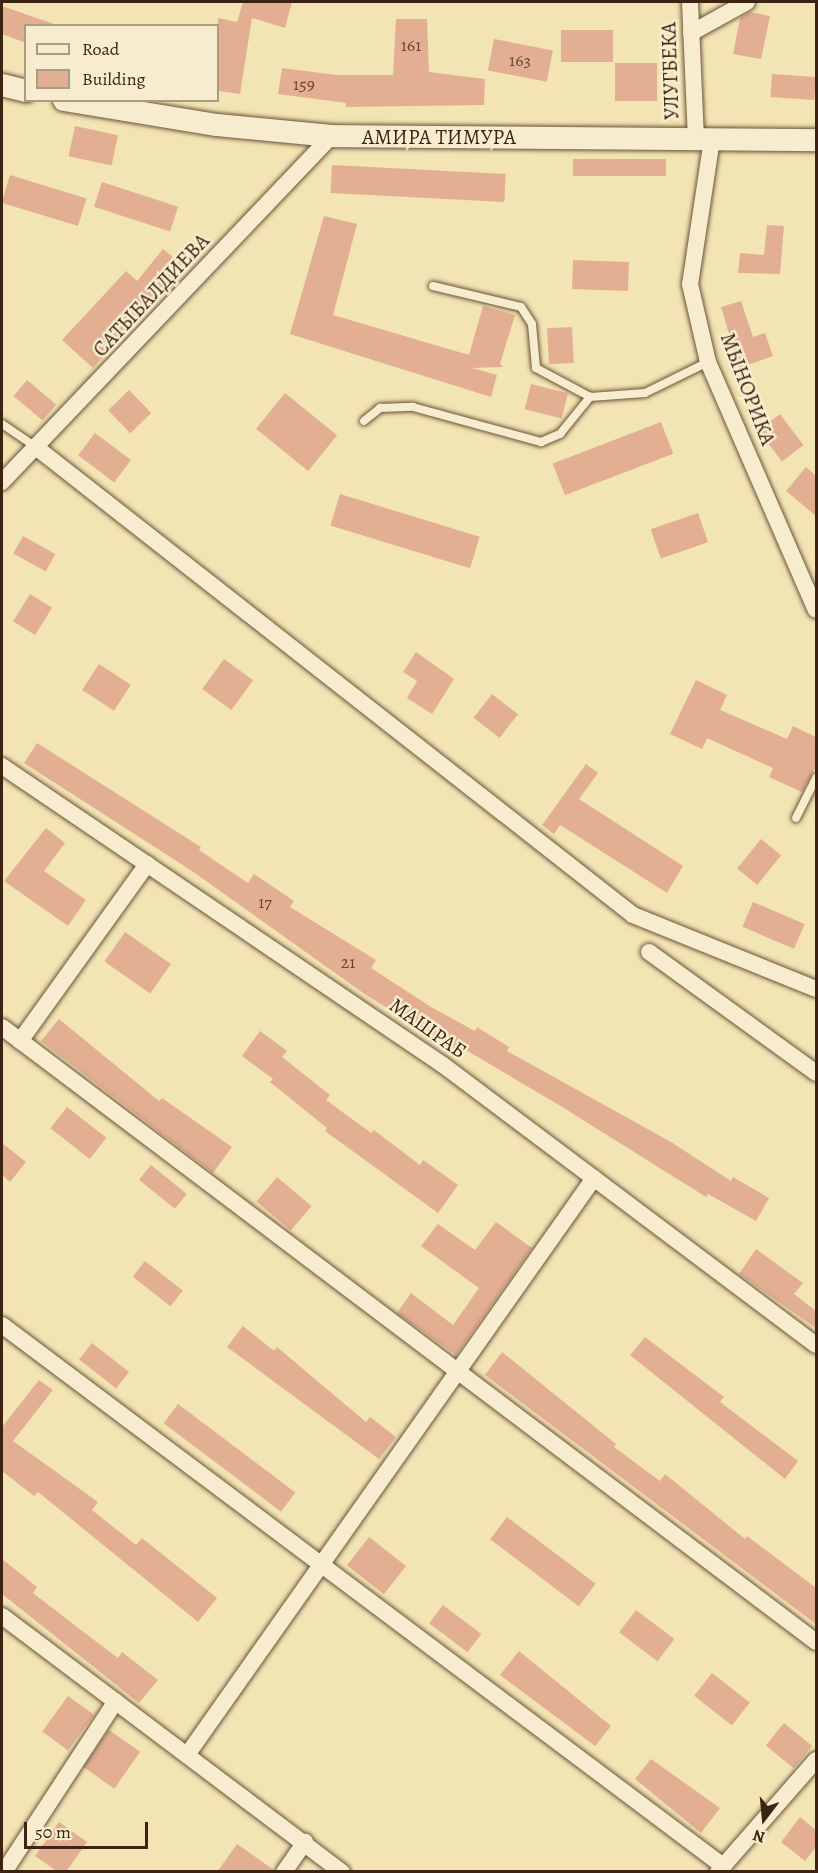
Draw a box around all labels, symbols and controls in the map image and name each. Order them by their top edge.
street label: УЛУГБЕКА [656,22,684,120]
legend [24,24,219,102]
house number: 161 [401,34,421,56]
text: Road [82,37,119,61]
house number: 163 [509,49,531,71]
text: Building [82,67,146,91]
house number: 159 [293,73,315,95]
street label: АМИРА ТИМУРА [362,124,516,150]
street label: САТЫБАЛДИЕВА [87,228,215,362]
street label: МЫНОРИКА [715,329,781,449]
house number: 17 [258,891,272,913]
house number: 21 [341,951,355,973]
street label: МАШРАБ [385,992,471,1064]
north arrow [734,1789,794,1849]
scale bar [27,1810,152,1848]
text: 50 m [35,1820,71,1844]
text: N [750,1824,768,1848]

